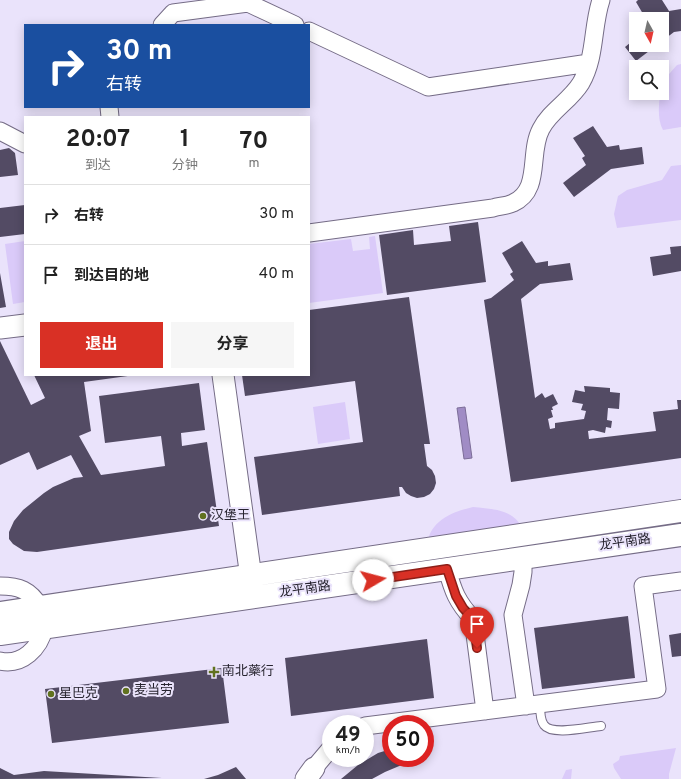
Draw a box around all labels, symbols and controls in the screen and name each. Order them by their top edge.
north arrow [629,12,669,52]
map controls [629,12,669,100]
text: 30 m [106,34,172,70]
icon: right [40,40,92,92]
button: search [629,60,669,100]
text: 右转 [106,74,142,97]
text: 20:07 [66,125,130,155]
text: 1 [180,125,190,155]
text: 70 [240,127,268,157]
text: m [248,156,259,172]
text: 到达 [85,158,111,174]
text: 分钟 [172,158,198,174]
icon: right [40,204,62,226]
text: 30 m [259,205,294,224]
text: 右转 [74,207,104,226]
icon: arrive [40,264,62,286]
text: 40 m [259,265,294,284]
text: 到达目的地 [74,267,149,286]
button: 退出 [40,322,163,368]
button: 分享 [171,322,294,368]
place label: 汉堡王 [211,508,250,524]
marker: 汉堡王 [198,511,208,521]
street label: 龙平南路 [598,530,652,555]
position arrow [352,559,394,601]
street label: 龙平南路 [278,577,332,602]
pin [460,607,494,648]
icon: arrive [466,613,488,635]
place label: 南北藥行 [222,663,274,680]
marker: 南北藥行 [209,667,219,677]
place label: 麦当劳 [134,683,173,699]
place label: 星巴克 [59,686,98,702]
marker: 麦当劳 [121,686,131,696]
marker: 星巴克 [46,689,56,699]
speed limit sign: 50 [382,715,434,767]
text: 49 [335,723,361,749]
text: km/h [336,744,360,757]

